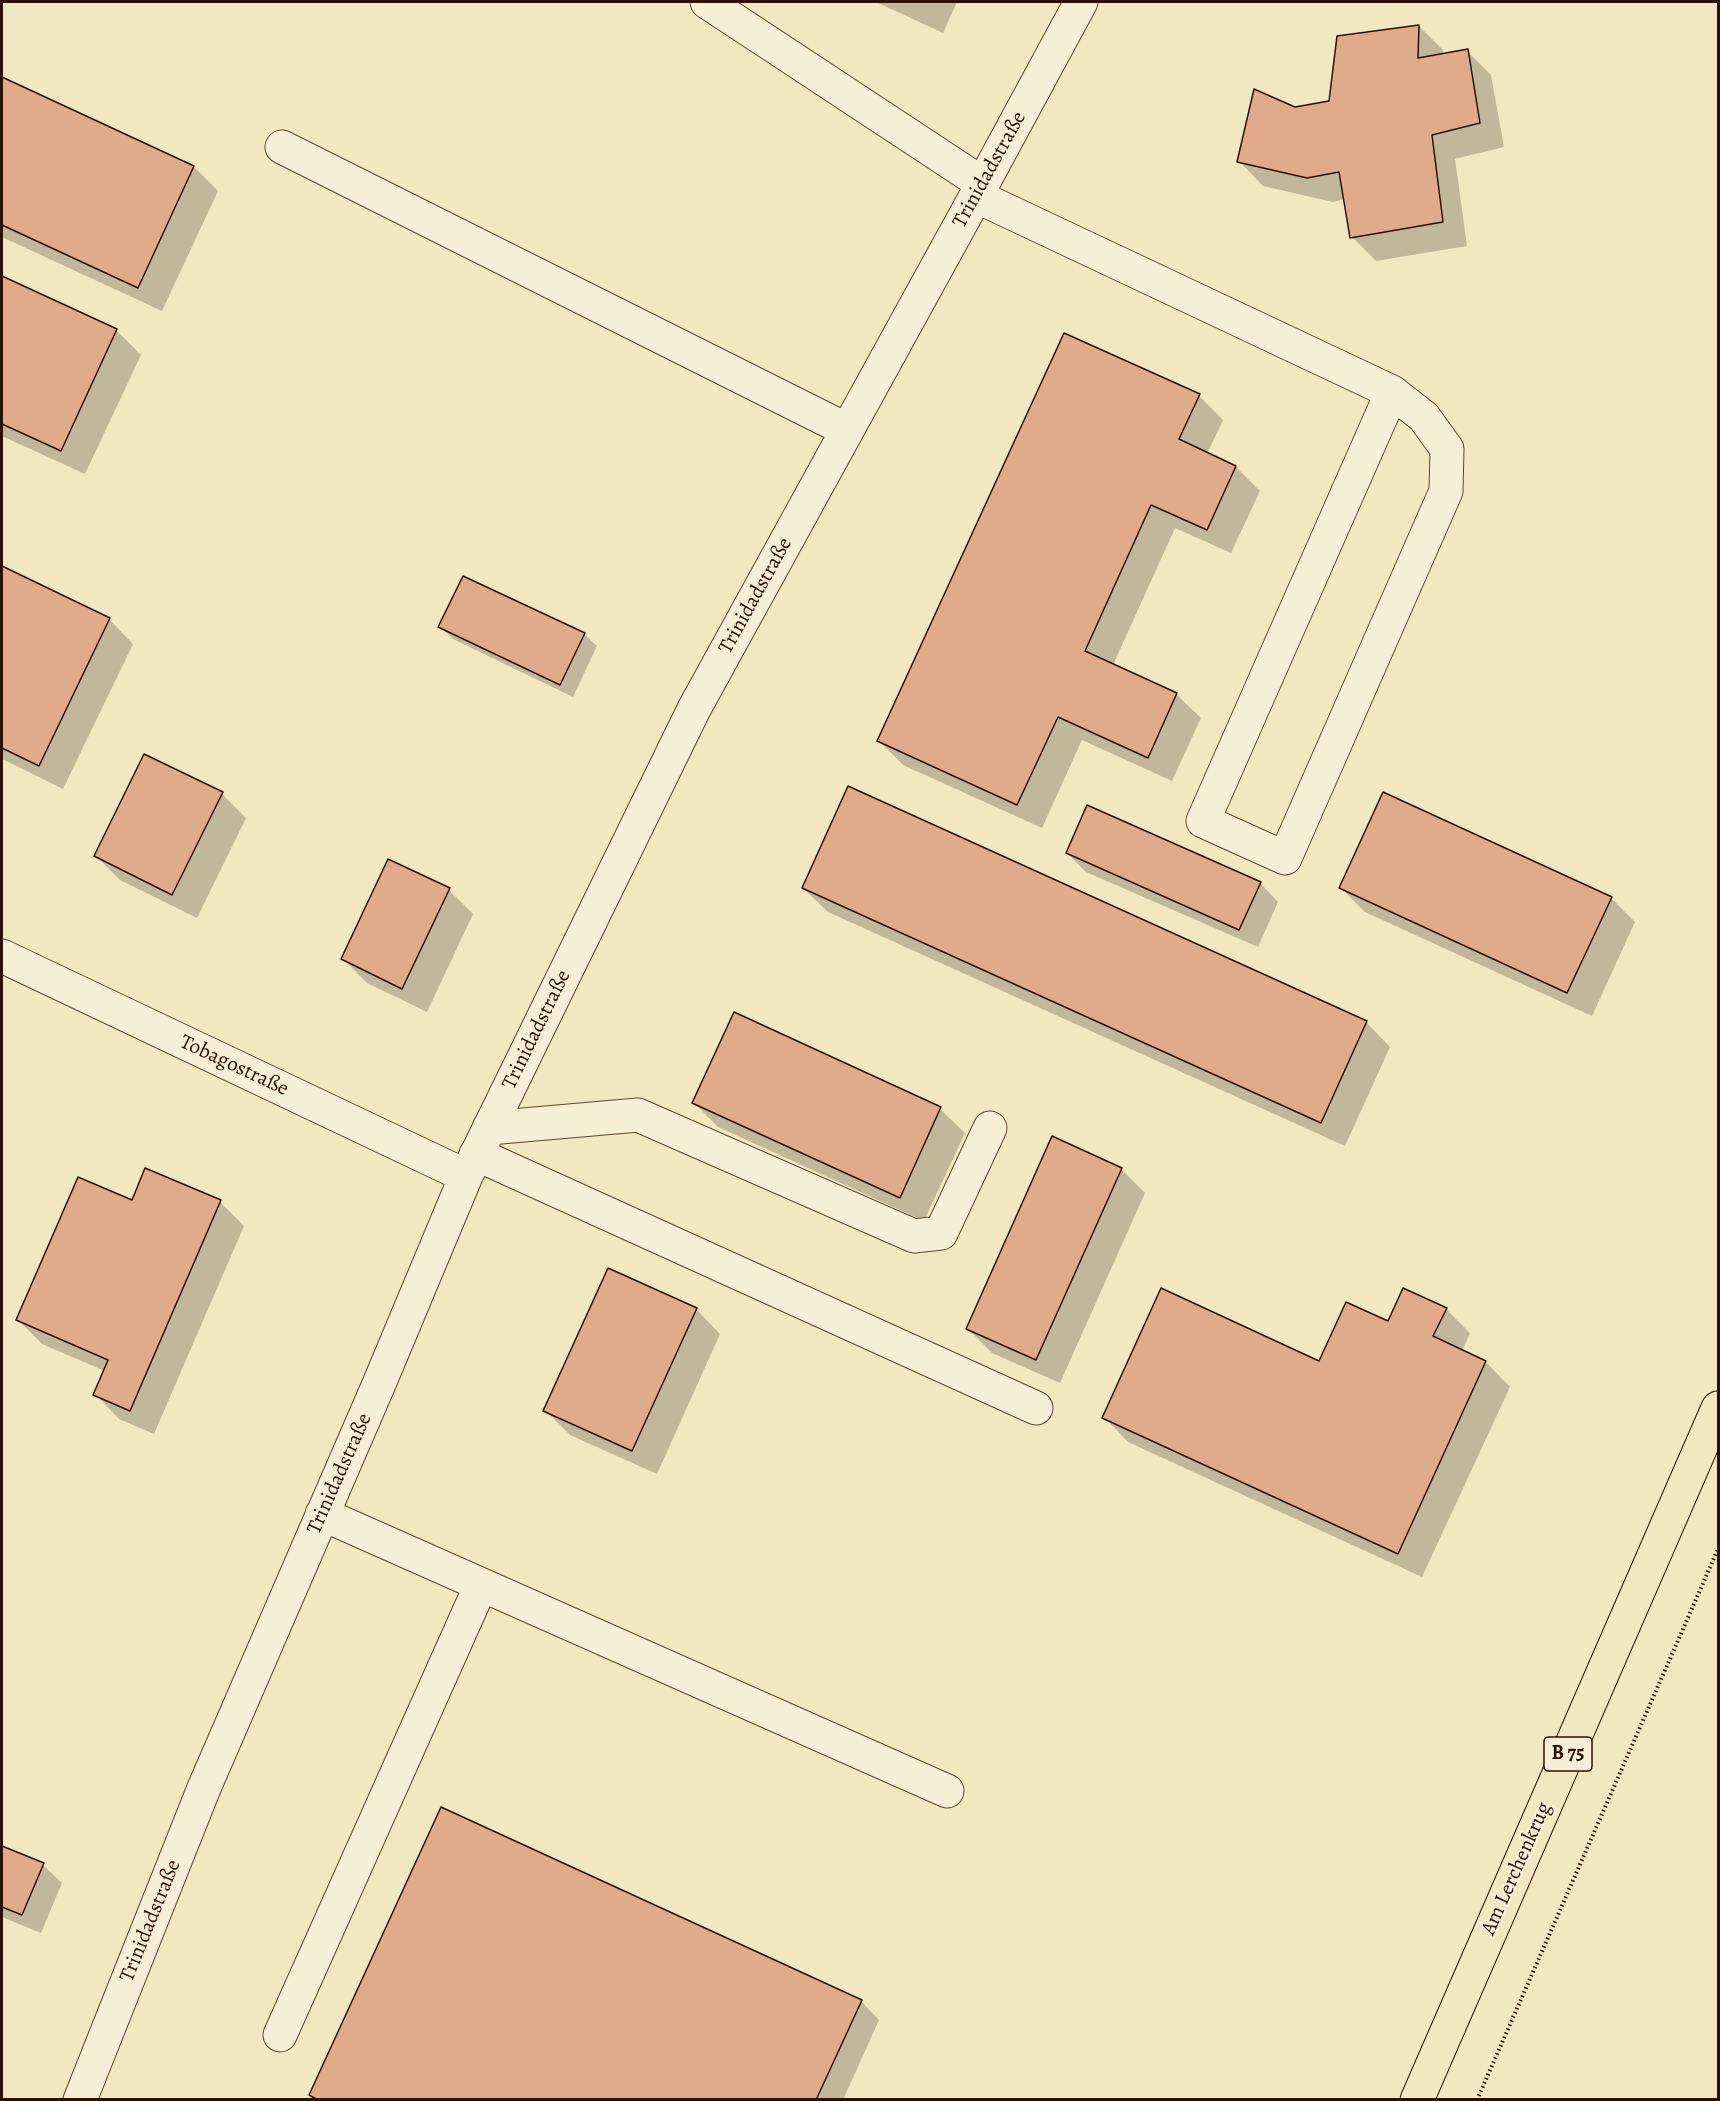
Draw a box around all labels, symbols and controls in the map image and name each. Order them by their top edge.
street label: Trinidadstraße [948,107,1032,233]
street label: Trinidadstraße [714,533,798,659]
street label: Trinidadstraße [497,966,577,1094]
street label: Tobagostraße [176,1030,292,1102]
street label: Trinidadstraße [302,1410,378,1538]
road number: B 75 [1544,1737,1592,1771]
street label: Am Lerchenkrug [1476,1799,1558,1939]
street label: Trinidadstraße [115,1856,187,1986]

